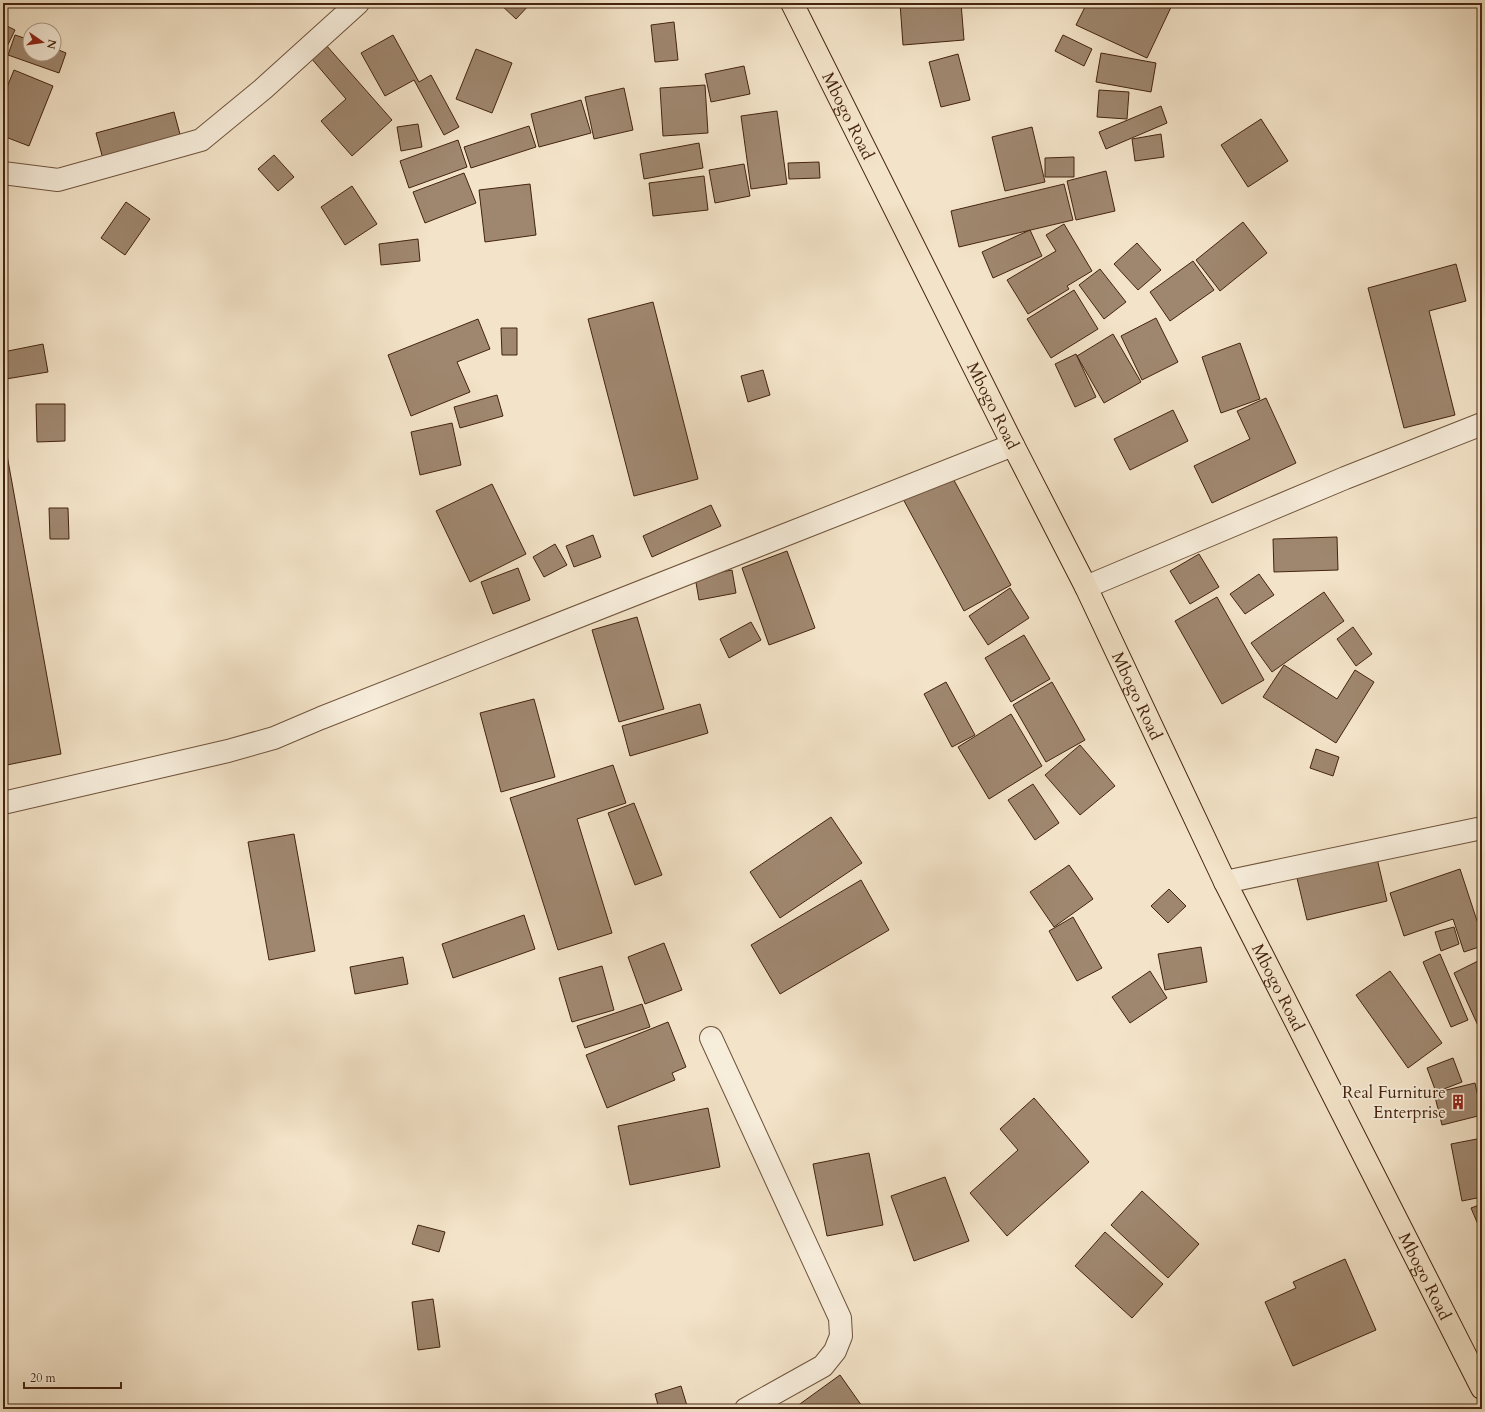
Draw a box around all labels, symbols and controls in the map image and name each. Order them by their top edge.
north arrow [22,22,62,62]
text: N [43,38,60,51]
street label: Mbogo Road [817,68,880,163]
street label: Mbogo Road [962,358,1025,453]
street label: Mbogo Road [1107,648,1168,744]
street label: Mbogo Road [1247,940,1310,1035]
place label: Real Furniture Enterprise [1342,1081,1446,1124]
building icon: Real Furniture Enterprise [1449,1093,1467,1111]
street label: Mbogo Road [1393,1229,1457,1324]
scale bar [24,1364,121,1390]
text: 20 m [30,1370,57,1386]

